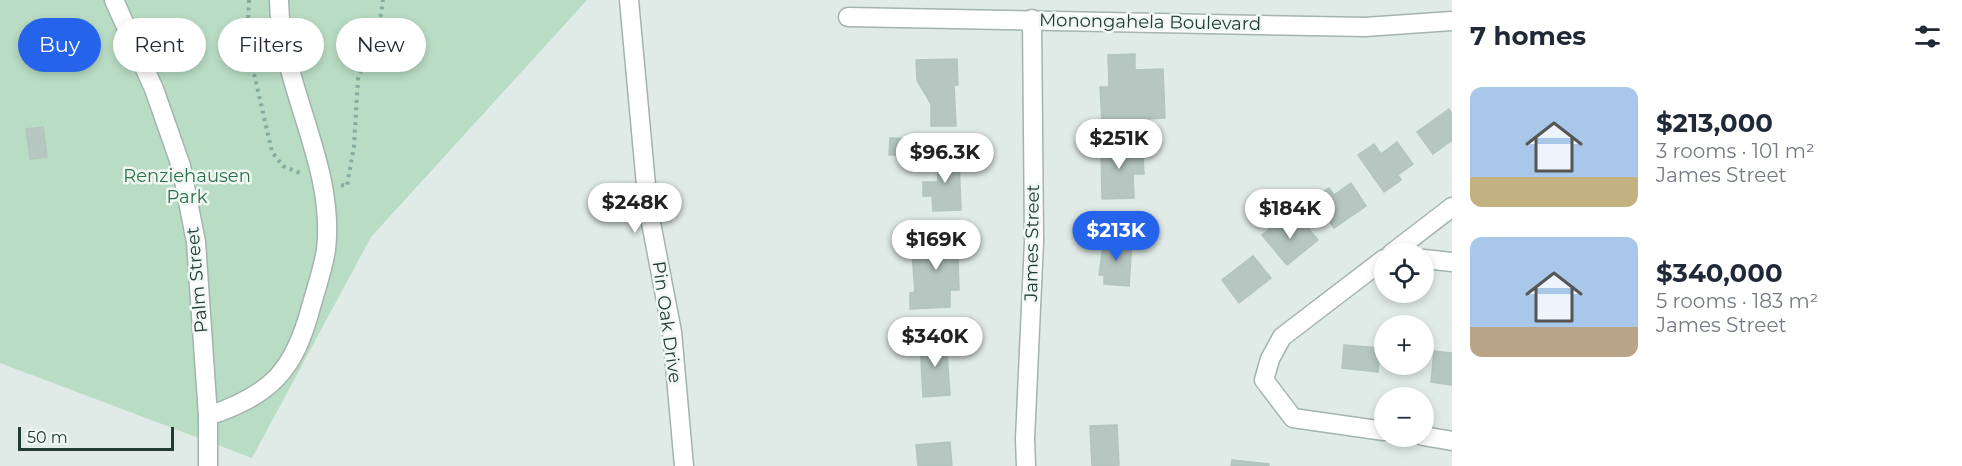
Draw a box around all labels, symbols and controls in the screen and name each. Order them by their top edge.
street label: Monongahela Boulevard [1039,9,1261,35]
chip: Buy [18,18,101,72]
chip: Rent [113,18,206,72]
chip: Filters [218,18,324,72]
chip: New [336,18,426,72]
text: 7 homes [1470,20,1586,52]
icon: filters [1911,20,1944,53]
text: $213,000 [1656,107,1773,139]
icon: home [1518,111,1590,183]
pin: $251K [1077,119,1161,170]
text: $251K [1089,126,1149,150]
pin: $96.3K [896,133,994,184]
text: 3 rooms · 101 m² [1656,139,1815,163]
text: $96.3K [910,140,980,164]
text: James Street [1656,163,1787,187]
park label: Renziehausen Park [123,165,251,208]
pin: $248K [593,183,677,234]
street label: James Street [1020,184,1044,303]
pin: $184K [1248,189,1332,240]
text: $248K [602,190,668,214]
text: $184K [1259,196,1321,220]
pin: $213K [1074,211,1158,262]
text: $213K [1086,218,1146,242]
pin: $169K [894,220,978,271]
street label: Palm Street [181,226,213,334]
text: $169K [906,227,966,251]
map controls [1374,243,1434,447]
button: locate [1374,243,1434,303]
text: $340,000 [1656,257,1783,289]
street label: Pin Oak Drive [648,260,686,385]
icon: home [1518,261,1590,333]
text: 5 rooms · 183 m² [1656,289,1818,313]
text: James Street [1656,313,1787,337]
button: + [1374,315,1434,375]
pin: $340K [893,317,977,368]
text: $340K [902,324,968,348]
button: − [1374,387,1434,447]
scale bar [18,424,174,452]
text: 50 m [27,428,68,447]

